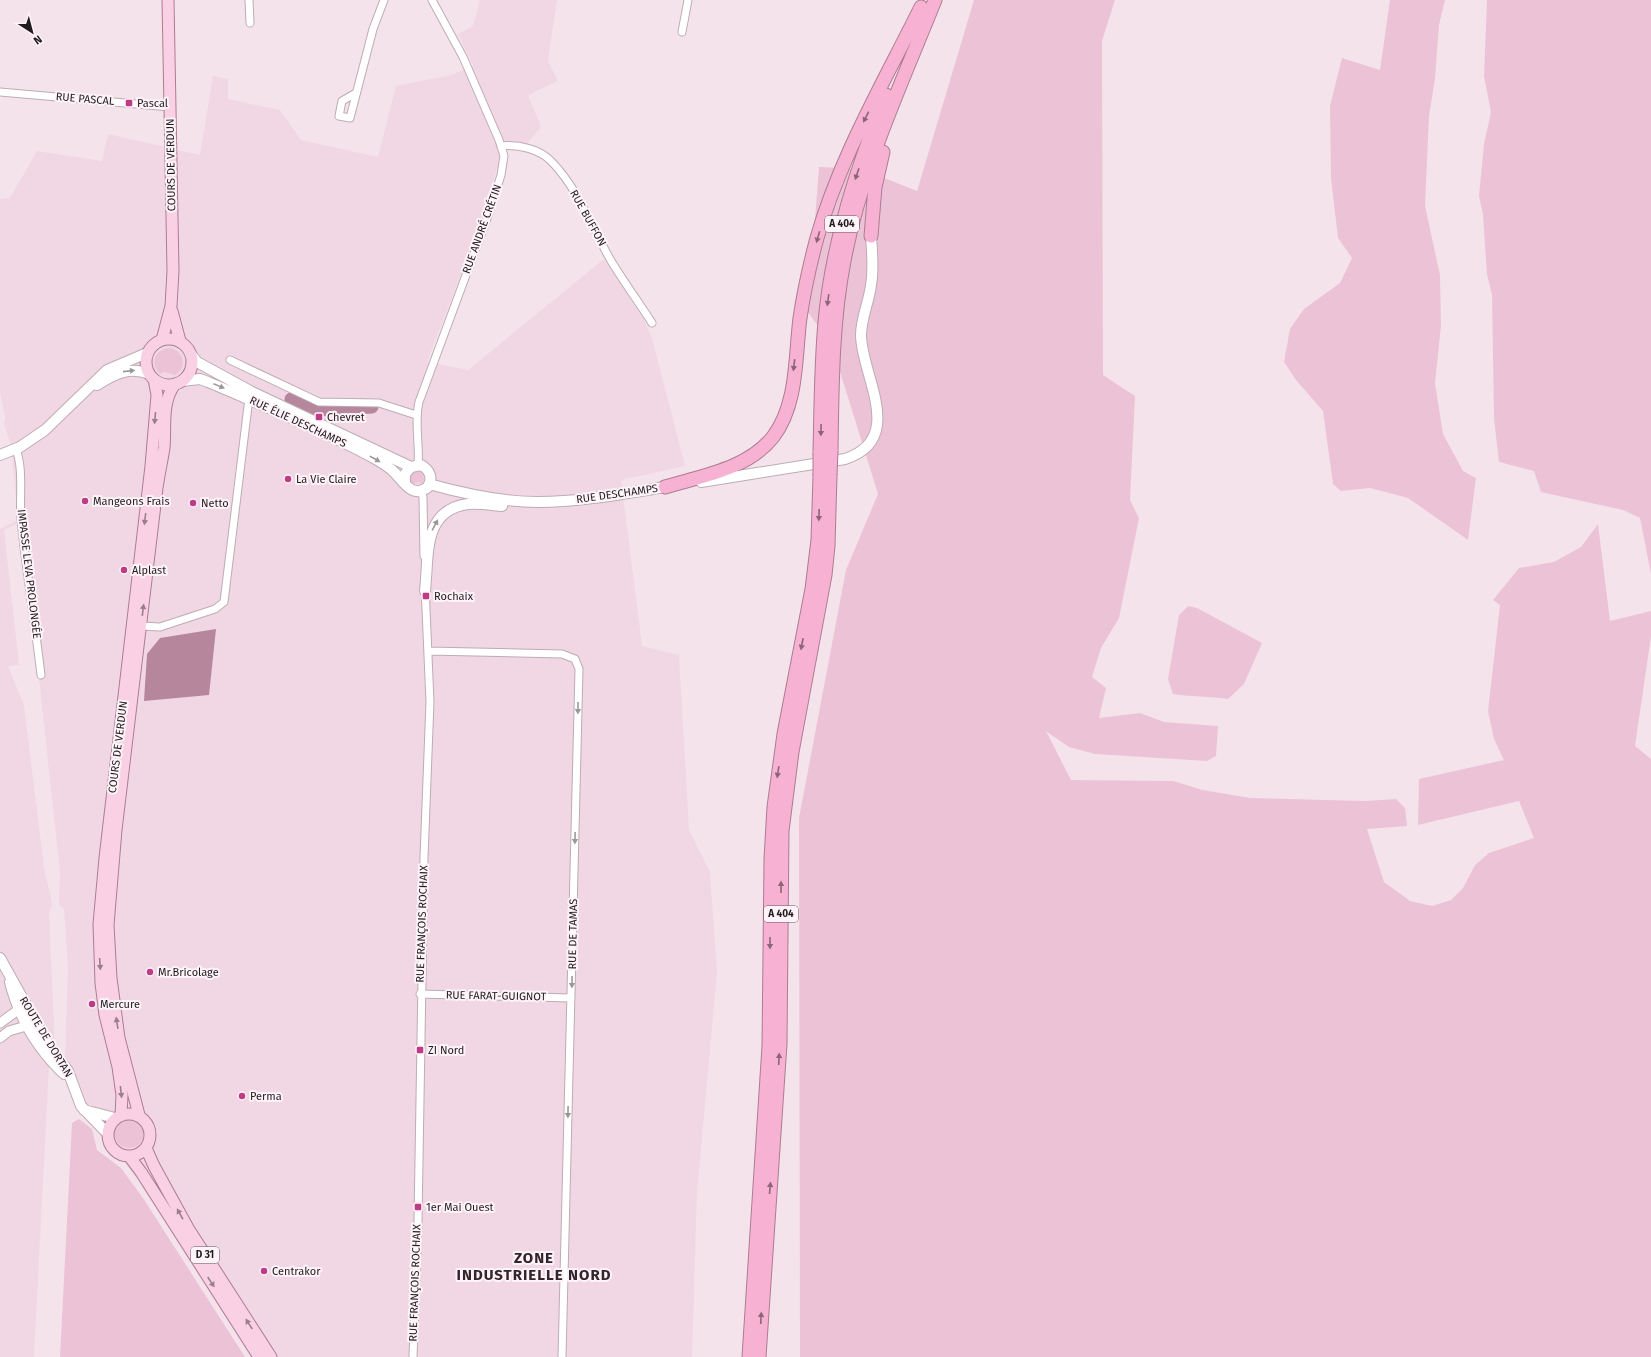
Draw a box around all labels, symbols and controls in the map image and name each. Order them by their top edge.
north arrow [12,12,52,52]
text: N [31,32,44,47]
street label: RUE PASCAL [55,90,115,108]
place label: Pascal [137,97,168,110]
marker: Pascal [124,98,134,108]
one-way arrow [863,111,869,123]
street label: COURS DE VERDUN [164,119,178,211]
one-way arrow [853,168,859,180]
street label: RUE ANDRÉ CRÉTIN [459,182,504,275]
street label: RUE BUFFON [567,188,609,248]
road number: A 404 [825,216,859,232]
one-way arrow [814,231,820,244]
one-way arrow [824,294,831,306]
one-way arrow [791,359,797,371]
one-way arrow [123,368,135,374]
one-way arrow [214,384,226,390]
street label: RUE ÉLIE DESCHAMPS [247,393,349,450]
place label: Chevret [327,411,365,424]
one-way arrow [152,412,159,424]
marker: Chevret [314,412,324,422]
one-way arrow [818,424,824,437]
one-way arrow [369,456,381,462]
place label: La Vie Claire [296,473,357,486]
marker: La Vie Claire [283,474,293,484]
street label: RUE DESCHAMPS [575,482,659,506]
place label: Mangeons Frais [93,495,170,508]
marker: Mangeons Frais [80,496,90,506]
place label: Netto [201,497,229,510]
marker: Netto [188,498,198,508]
street label: IMPASSE LEVA PROLONGÉE [15,508,44,640]
one-way arrow [816,509,823,521]
one-way arrow [142,513,148,525]
one-way arrow [432,519,438,531]
place label: Alplast [132,564,166,577]
marker: Alplast [119,565,129,575]
place label: Rochaix [434,590,474,603]
marker: Rochaix [421,591,431,601]
one-way arrow [140,604,146,616]
one-way arrow [799,638,805,650]
street label: COURS DE VERDUN [106,700,130,794]
one-way arrow [575,702,581,715]
one-way arrow [775,766,781,778]
one-way arrow [572,832,578,845]
street label: RUE FRANÇOIS ROCHAIX [413,865,431,983]
one-way arrow [777,881,784,893]
street label: RUE DE TAMAS [566,898,580,970]
road number: A 404 [764,906,798,922]
one-way arrow [767,937,773,950]
one-way arrow [97,958,104,970]
place label: Mr.Bricolage [158,966,219,979]
marker: Mr.Bricolage [145,967,155,977]
one-way arrow [568,976,575,988]
street label: RUE FARAT-GUIGNOT [446,989,547,1003]
street label: ROUTE DE DORTAN [17,994,75,1080]
place label: Mercure [100,998,140,1011]
marker: Mercure [87,999,97,1009]
one-way arrow [114,1017,120,1029]
place label: ZI Nord [428,1044,464,1057]
marker: ZI Nord [415,1045,425,1055]
one-way arrow [776,1052,782,1065]
one-way arrow [118,1086,125,1098]
place label: Perma [250,1090,282,1103]
marker: Perma [237,1091,247,1101]
one-way arrow [565,1106,572,1118]
one-way arrow [766,1182,773,1194]
place label: 1er Mai Ouest [426,1201,494,1214]
marker: 1er Mai Ouest [413,1202,423,1212]
one-way arrow [177,1208,183,1220]
street label: RUE FRANÇOIS ROCHAIX [406,1224,424,1342]
road number: D 31 [191,1247,219,1263]
district label: ZONE INDUSTRIELLE NORD [457,1249,611,1284]
place label: Centrakor [272,1265,321,1278]
marker: Centrakor [259,1266,269,1276]
one-way arrow [207,1277,215,1288]
one-way arrow [757,1312,764,1324]
one-way arrow [246,1318,253,1330]

